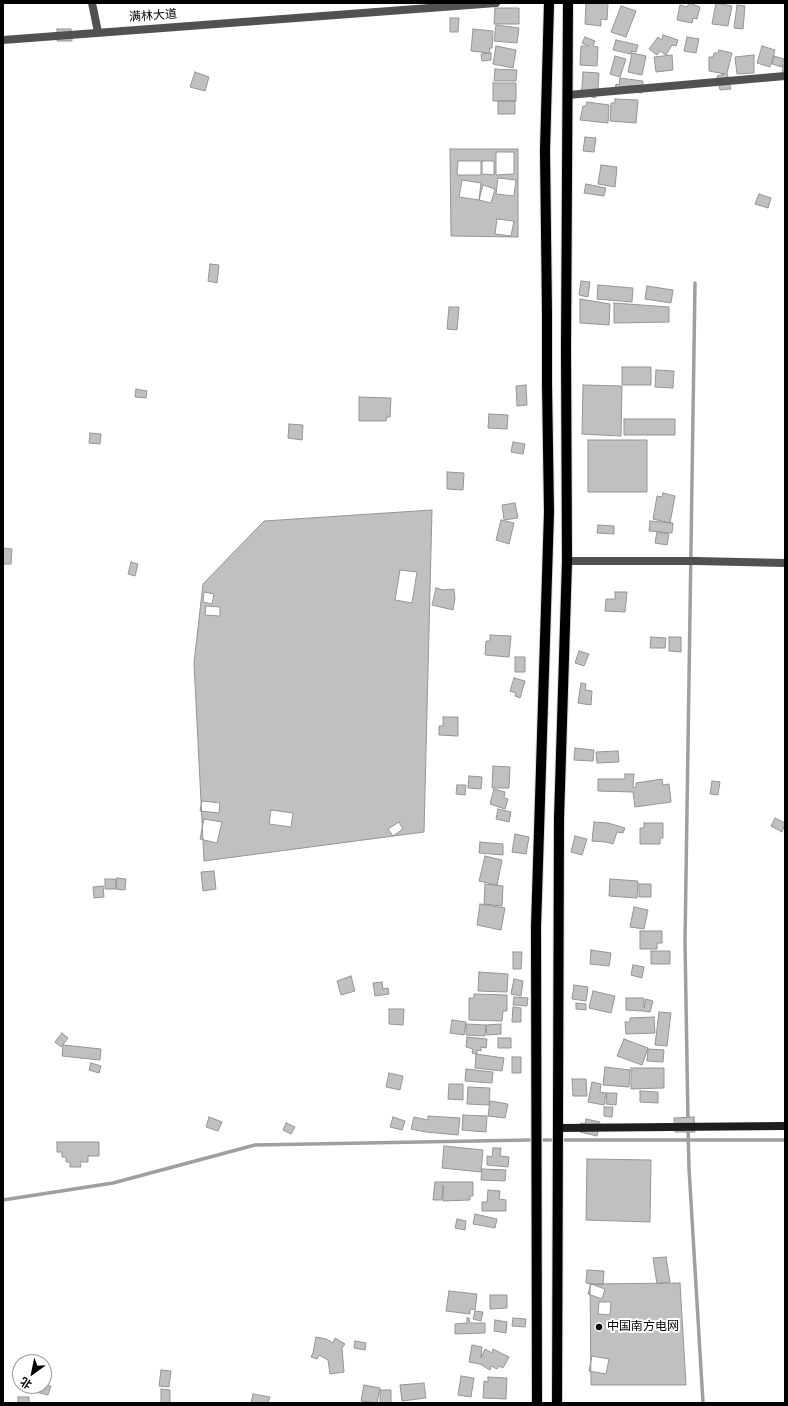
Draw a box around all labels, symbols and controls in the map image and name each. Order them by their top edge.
street label: 满林大道 [129,7,177,25]
place label: 中国南方电网 [607,1320,679,1334]
marker: 中国南方电网 [594,1322,604,1332]
north arrow [12,1354,52,1394]
text: 北 [18,1374,34,1392]

